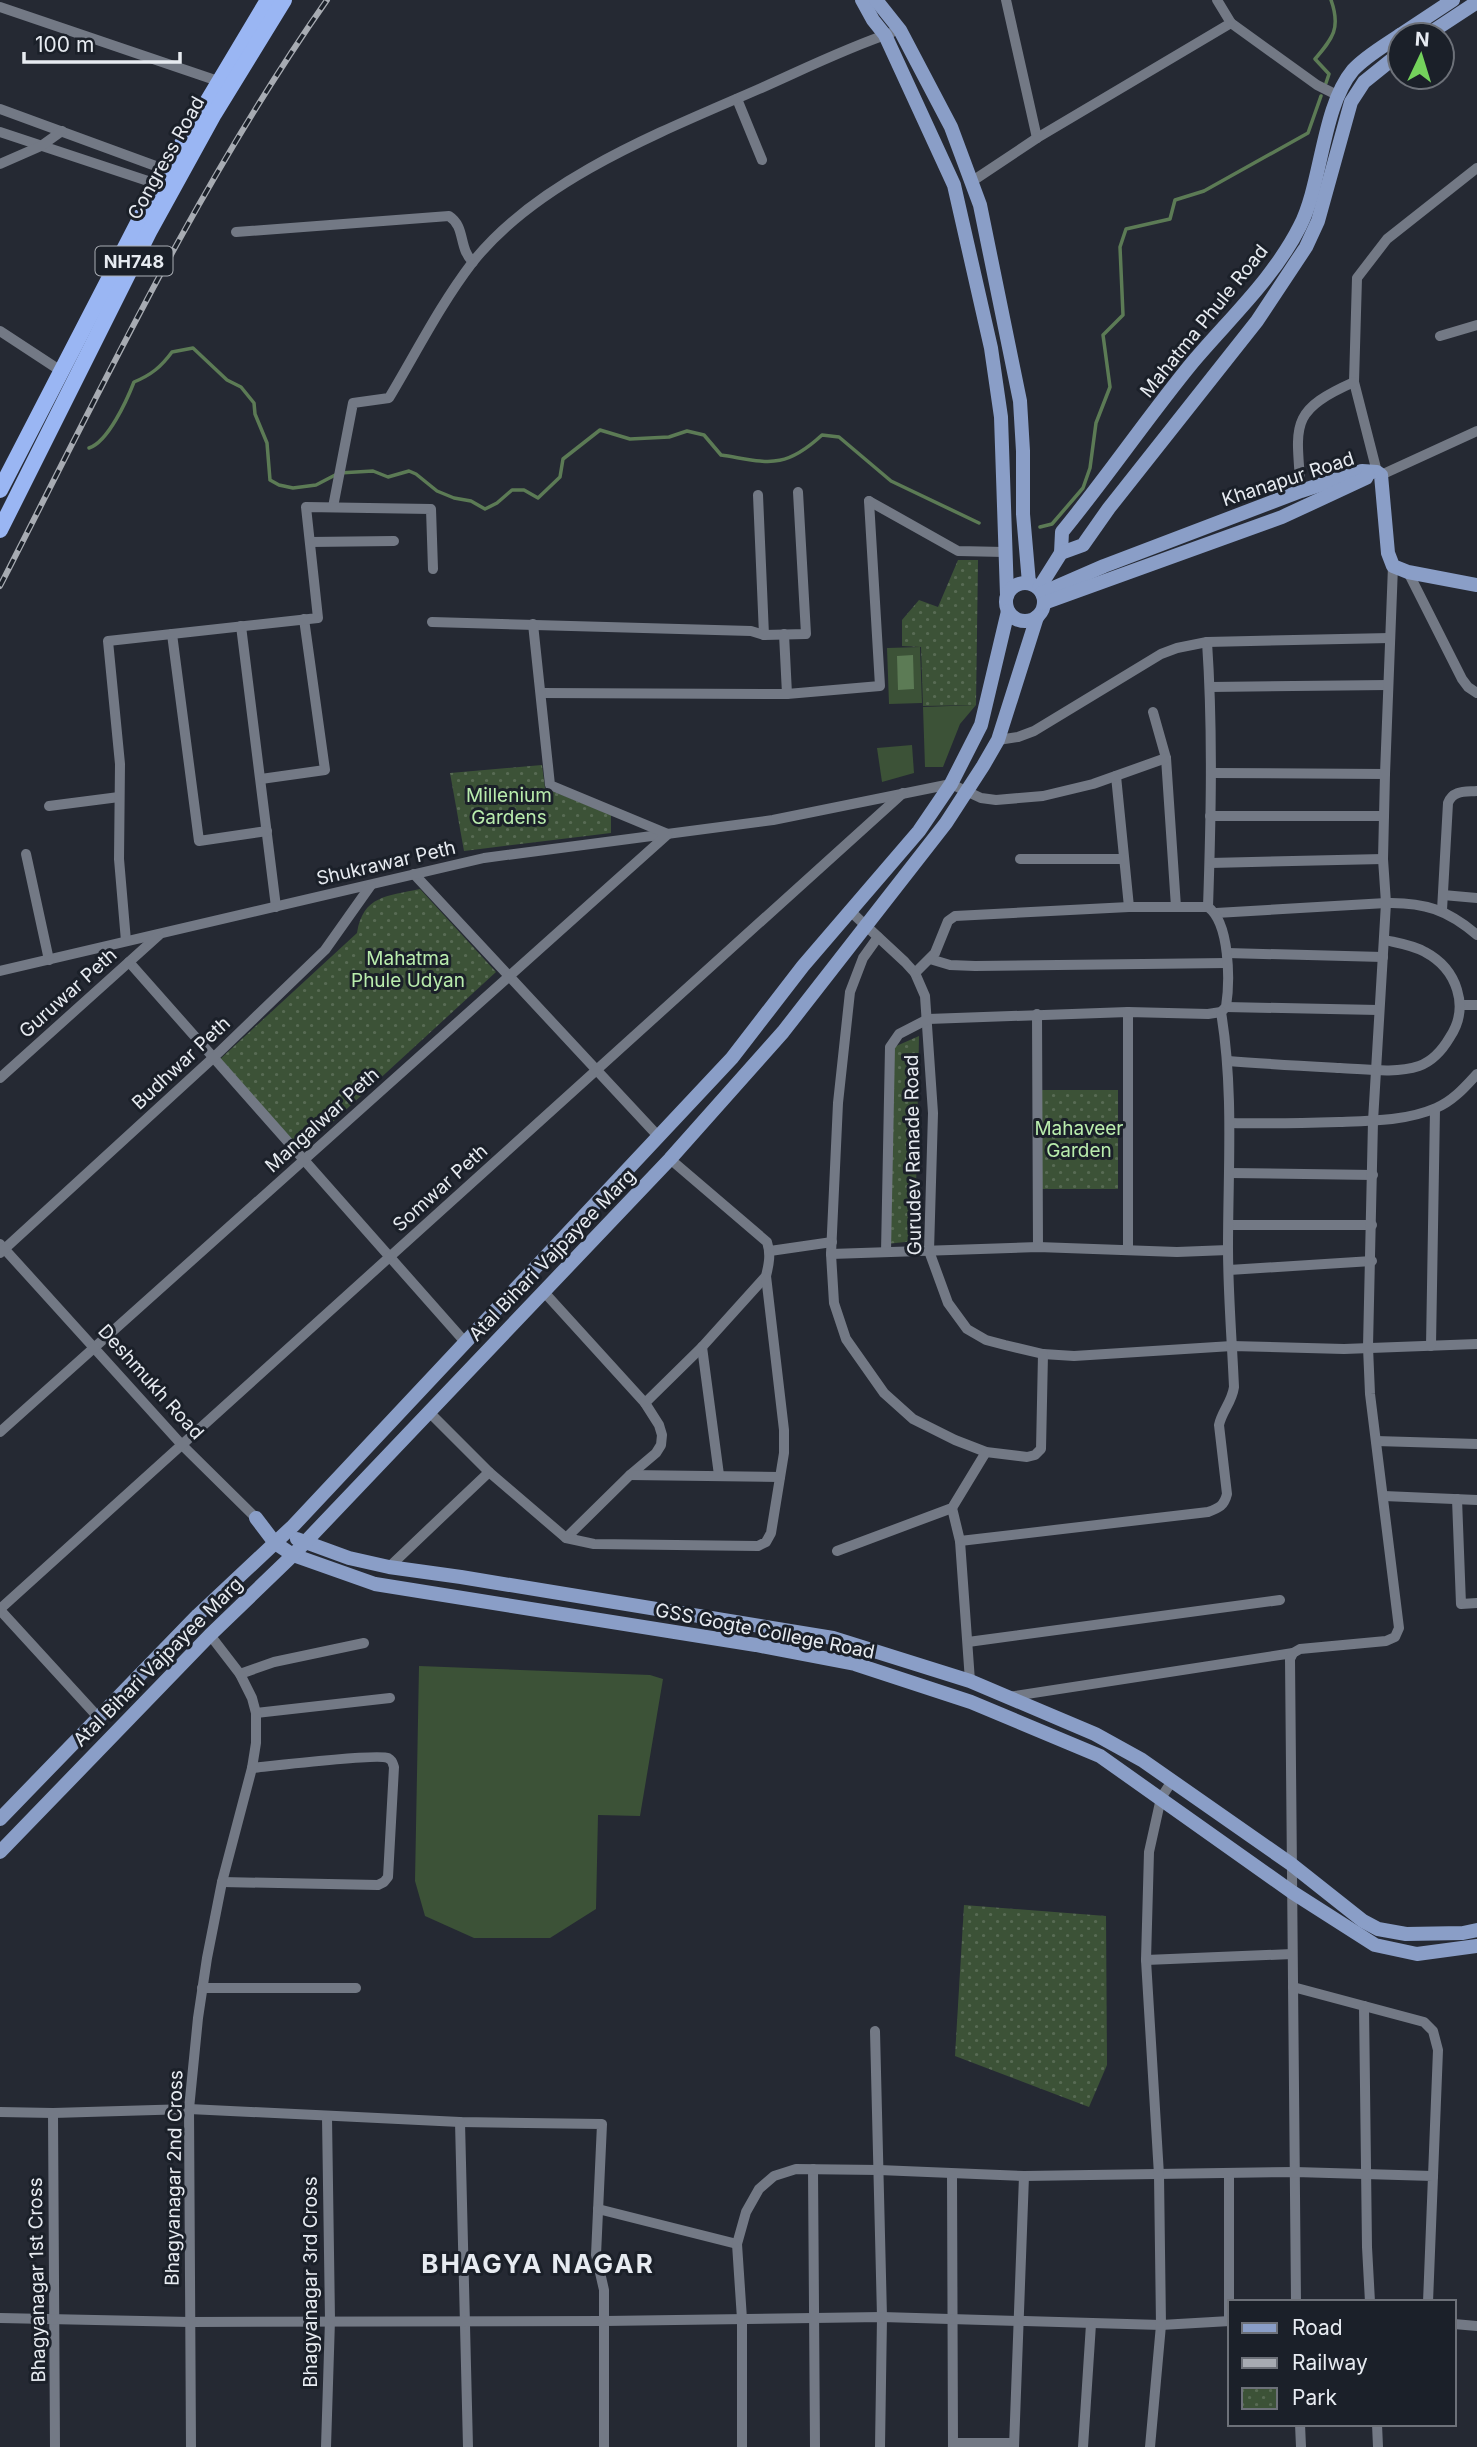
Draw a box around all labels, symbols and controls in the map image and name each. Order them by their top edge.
scale bar [24,21,180,65]
north arrow [1386,21,1456,91]
text: N [1414,28,1430,52]
text: 100 m [35,32,94,57]
street label: Congress Road [123,92,209,224]
street label: Mahatma Phule Road [1135,240,1273,402]
road number: NH748 [96,246,172,276]
street label: Khanapur Road [1219,447,1357,511]
park label: Millenium Gardens [466,784,552,829]
street label: Shukrawar Peth [314,836,458,890]
street label: Guruwar Peth [15,943,121,1043]
park label: Mahatma Phule Udyan [351,947,465,992]
street label: Budhwar Peth [127,1012,235,1114]
street label: Gurudev Ranade Road [900,1054,926,1256]
street label: Mangalwar Peth [260,1063,384,1177]
park label: Mahaveer Garden [1034,1117,1124,1162]
street label: Somwar Peth [388,1139,492,1237]
street label: Atal Bihari Vajpayee Marg [464,1164,640,1346]
street label: Deshmukh Road [93,1320,209,1444]
street label: Atal Bihari Vajpayee Marg [69,1573,247,1751]
street label: GSS Gogte College Road [653,1598,877,1664]
street label: Bhagyanagar 2nd Cross [161,2070,187,2286]
street label: Bhagyanagar 3rd Cross [299,2176,322,2388]
street label: Bhagyanagar 1st Cross [24,2177,50,2383]
district label: BHAGYA NAGAR [421,2248,655,2279]
legend [1228,2300,1456,2426]
text: Road [1292,2315,1343,2340]
text: Railway [1292,2350,1368,2375]
text: Park [1292,2385,1337,2410]

